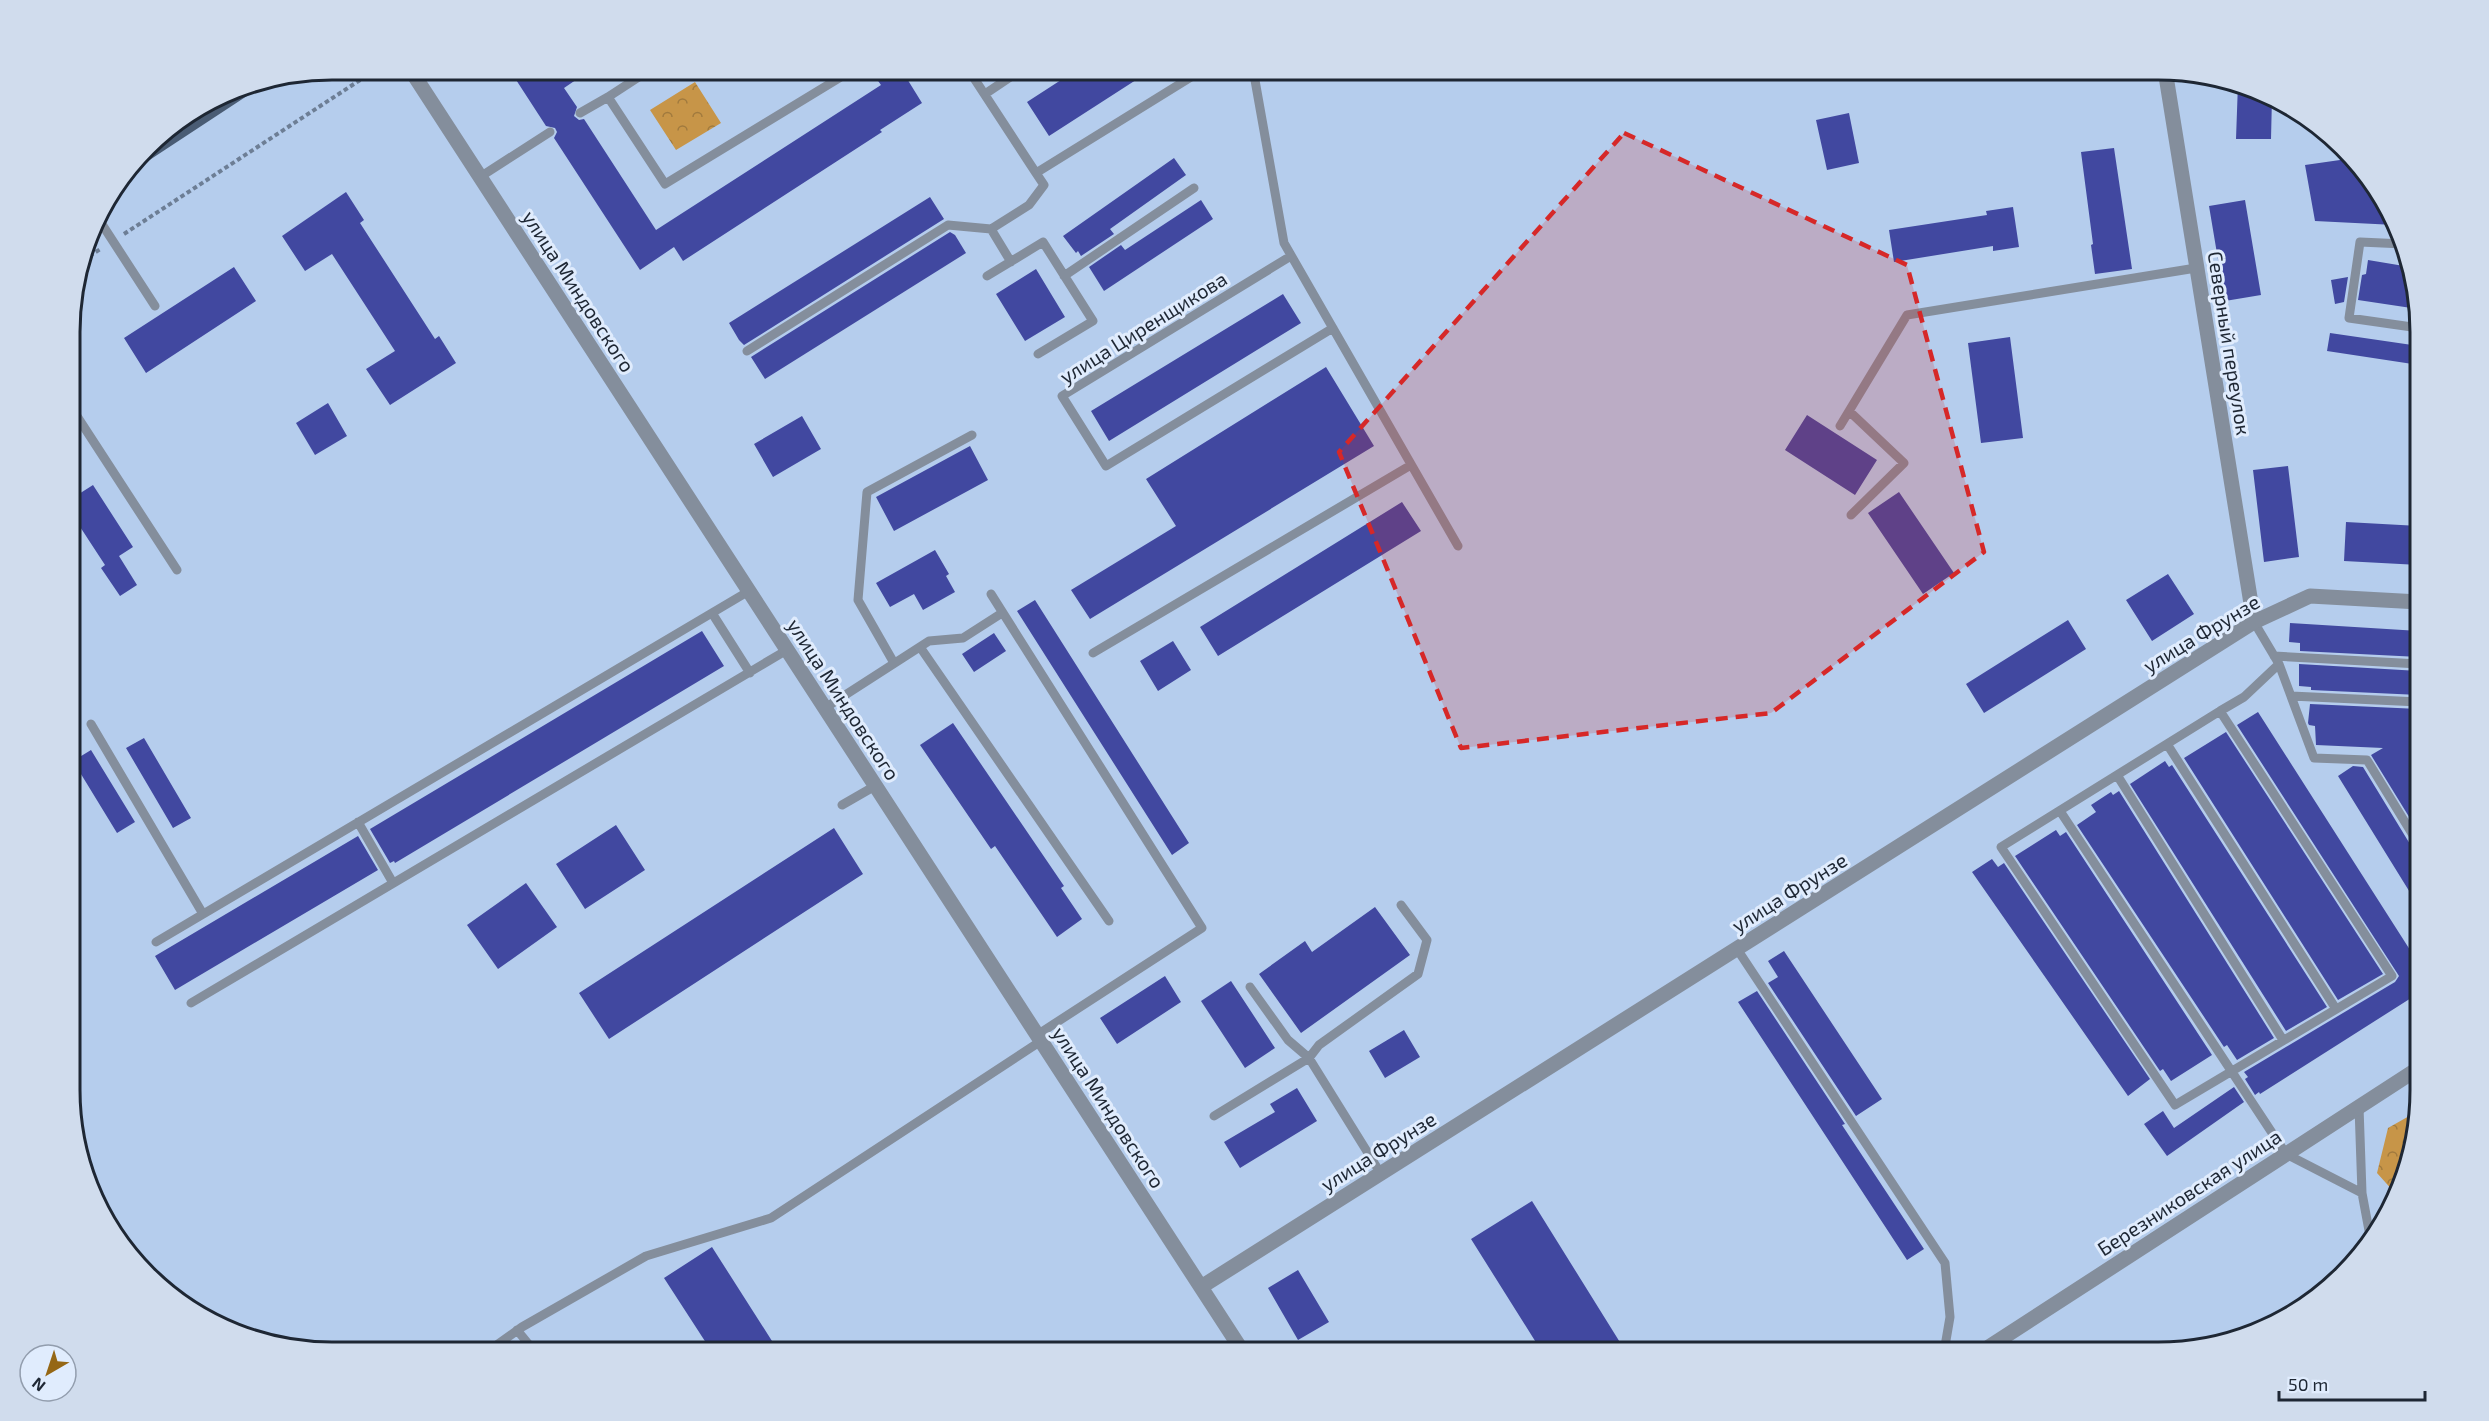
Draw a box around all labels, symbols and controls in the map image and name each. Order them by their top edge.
street label: улица Миндовского [517,206,640,377]
street label: Северный переулок [2203,249,2256,437]
street label: улица Циренщикова [1055,266,1232,389]
street label: улица Фрунзе [2139,589,2264,678]
street label: улица Миндовского [782,614,905,785]
street label: улица Фрунзе [1727,847,1852,938]
street label: улица Миндовского [1047,1022,1170,1193]
street label: улица Фрунзе [1316,1106,1441,1197]
street label: Березниковская улица [2093,1124,2286,1261]
north arrow [18,1343,78,1403]
scale bar [2279,1364,2424,1402]
text: 50 m [2288,1373,2328,1395]
text: N [28,1374,49,1396]

